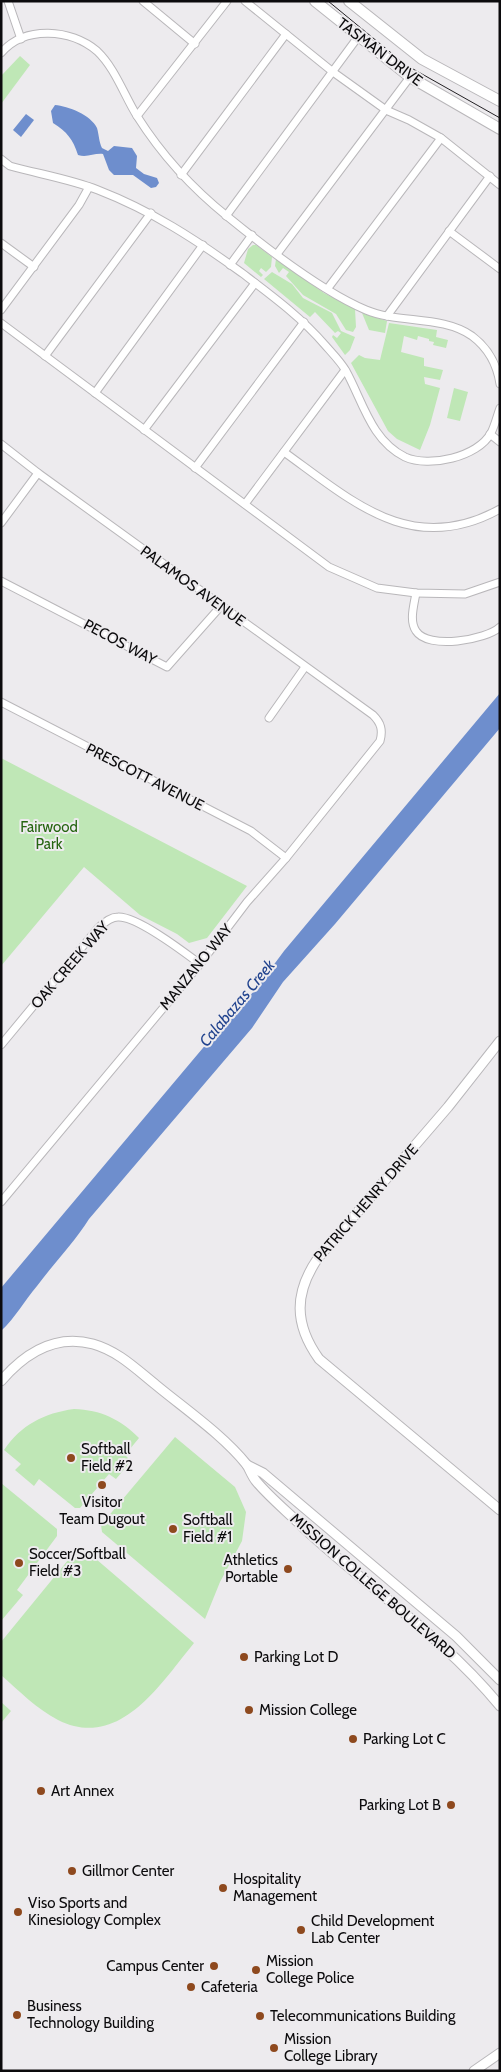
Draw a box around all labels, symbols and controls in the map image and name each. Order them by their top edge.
street label: TASMAN DRIVE [334,14,426,90]
street label: PALAMOS AVENUE [137,542,249,630]
street label: PECOS WAY [81,615,160,669]
street label: PRESCOTT AVENUE [83,739,207,815]
park label: Fairwood Park [20,818,78,853]
street label: OAK CREEK WAY [27,917,113,1012]
street label: MANZANO WAY [156,920,236,1014]
water label: Calabazas Creek [195,955,279,1050]
street label: PATRICK HENRY DRIVE [310,1141,422,1265]
place label: Softball Field #2 [81,1440,133,1475]
marker: Softball Field #2 [65,1452,77,1464]
marker: Visitor Team Dugout [96,1479,108,1491]
place label: Visitor Team Dugout [59,1493,145,1528]
street label: MISSION COLLEGE BOULEVARD [287,1509,459,1663]
place label: Softball Field #1 [183,1511,233,1546]
marker: Softball Field #1 [167,1523,179,1535]
place label: Soccer/Softball Field #3 [29,1545,126,1580]
place label: Athletics Portable [224,1551,278,1586]
marker: Soccer/Softball Field #3 [13,1557,25,1569]
marker: Athletics Portable [282,1563,294,1575]
place label: Parking Lot D [254,1648,338,1666]
marker: Parking Lot D [238,1651,250,1663]
place label: Mission College [259,1701,357,1719]
marker: Mission College [243,1704,255,1716]
place label: Parking Lot C [363,1730,446,1748]
marker: Parking Lot C [347,1733,359,1745]
place label: Art Annex [51,1782,114,1800]
marker: Art Annex [35,1785,47,1797]
place label: Parking Lot B [359,1796,441,1814]
marker: Parking Lot B [445,1799,457,1811]
place label: Gillmor Center [82,1862,174,1880]
marker: Gillmor Center [66,1865,78,1877]
place label: Hospitality Management [233,1870,317,1905]
marker: Hospitality Management [217,1882,229,1894]
place label: Viso Sports and Kinesiology Complex [28,1894,161,1929]
marker: Viso Sports and Kinesiology Complex [12,1906,24,1918]
place label: Child Development Lab Center [311,1912,434,1947]
marker: Child Development Lab Center [295,1924,307,1936]
place label: Mission College Police [266,1952,355,1987]
place label: Campus Center [106,1957,204,1975]
marker: Campus Center [208,1960,220,1972]
marker: Mission College Police [250,1964,262,1976]
place label: Cafeteria [201,1978,258,1996]
marker: Cafeteria [185,1981,197,1993]
place label: Business Technology Building [27,1997,154,2032]
place label: Telecommunications Building [270,2007,456,2025]
marker: Business Technology Building [11,2009,23,2021]
marker: Telecommunications Building [254,2010,266,2022]
place label: Mission College Library [284,2030,378,2065]
marker: Mission College Library [268,2042,280,2054]

